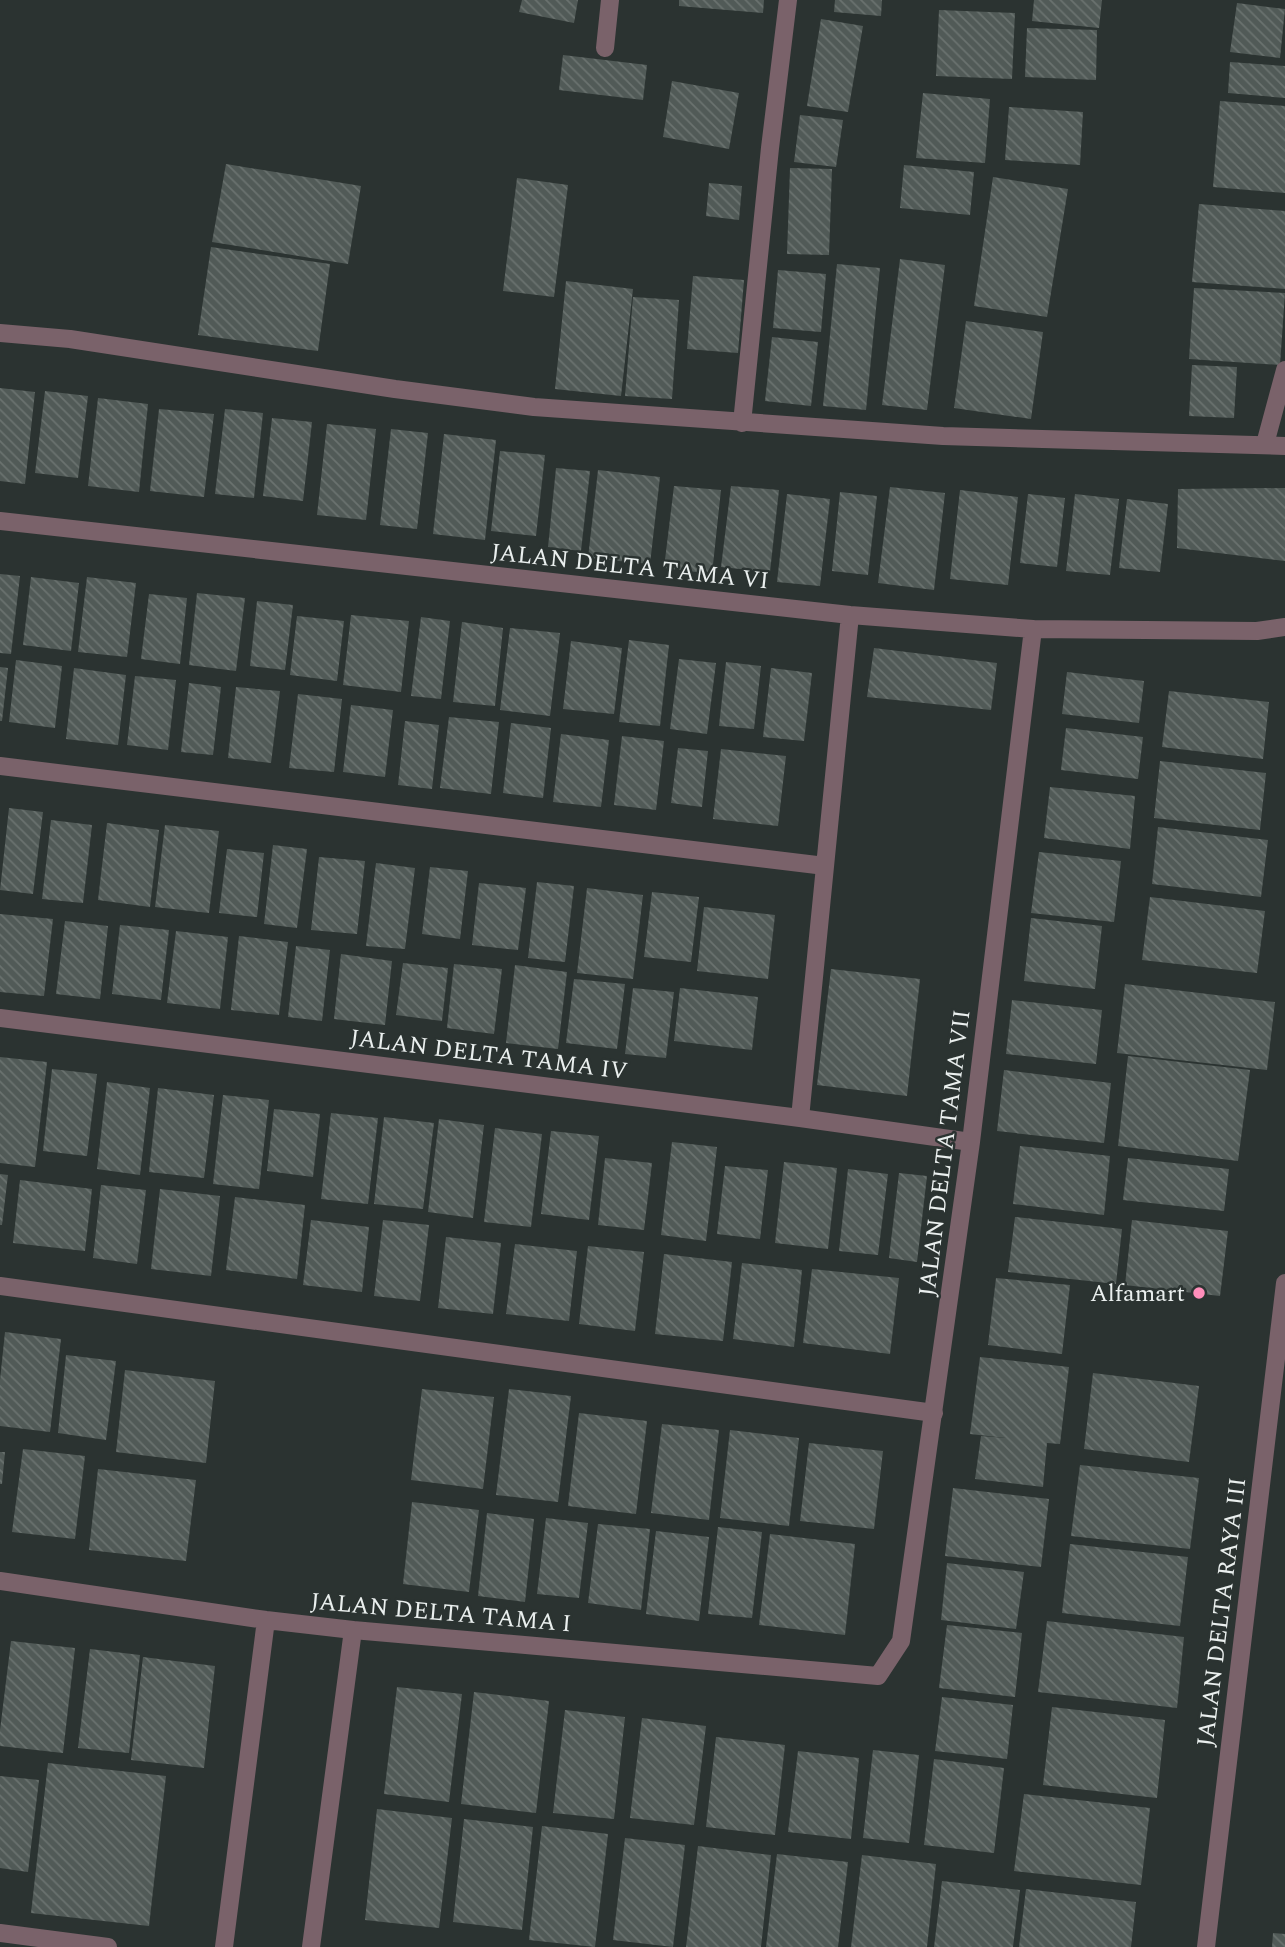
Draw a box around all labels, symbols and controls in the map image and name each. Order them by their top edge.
street label: JALAN DELTA TAMA VI [489,534,771,600]
street label: JALAN DELTA TAMA VII [910,1008,980,1299]
street label: JALAN DELTA TAMA IV [348,1020,630,1090]
place label: Alfamart [1090,1276,1185,1312]
marker: Alfamart [1191,1285,1207,1301]
street label: JALAN DELTA RAYA III [1188,1475,1256,1749]
street label: JALAN DELTA TAMA I [309,1584,573,1642]

